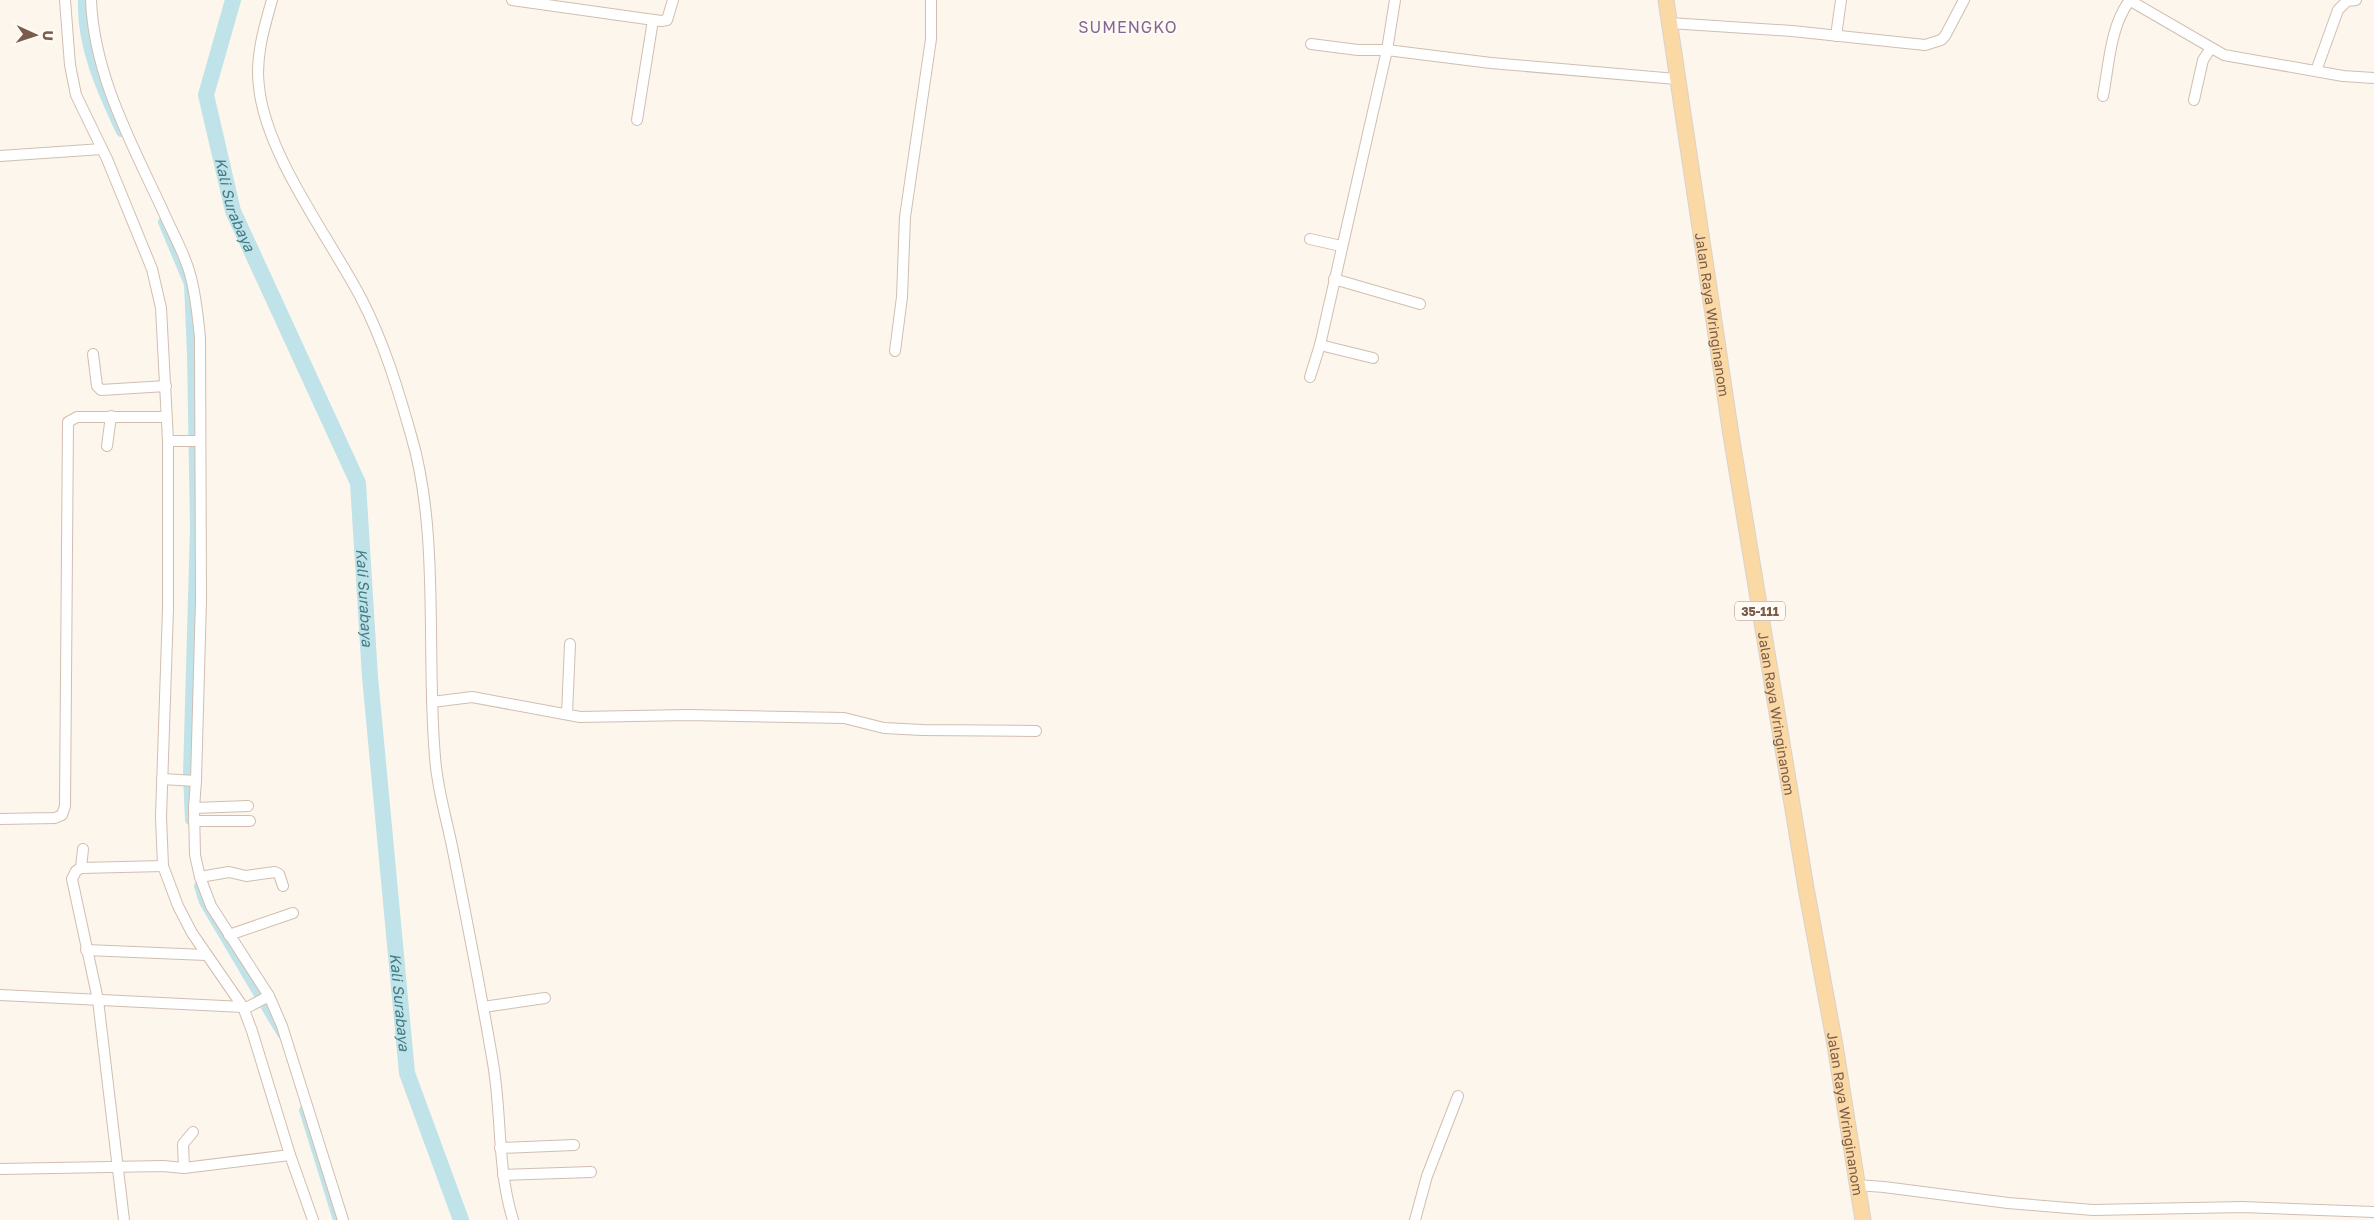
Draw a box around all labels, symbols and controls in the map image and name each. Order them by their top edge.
north arrow [10,10,60,60]
district label: SUMENGKO [1078,17,1178,37]
text: U [40,30,57,41]
water label: Kali Surabaya [212,156,259,254]
street label: Jalan Raya Wringinanom [1692,231,1734,398]
water label: Kali Surabaya [353,548,377,648]
road number: 35-111 [1735,602,1785,620]
street label: Jalan Raya Wringinanom [1755,630,1799,796]
water label: Kali Surabaya [387,952,414,1052]
street label: Jalan Raya Wringinanom [1824,1030,1867,1197]

